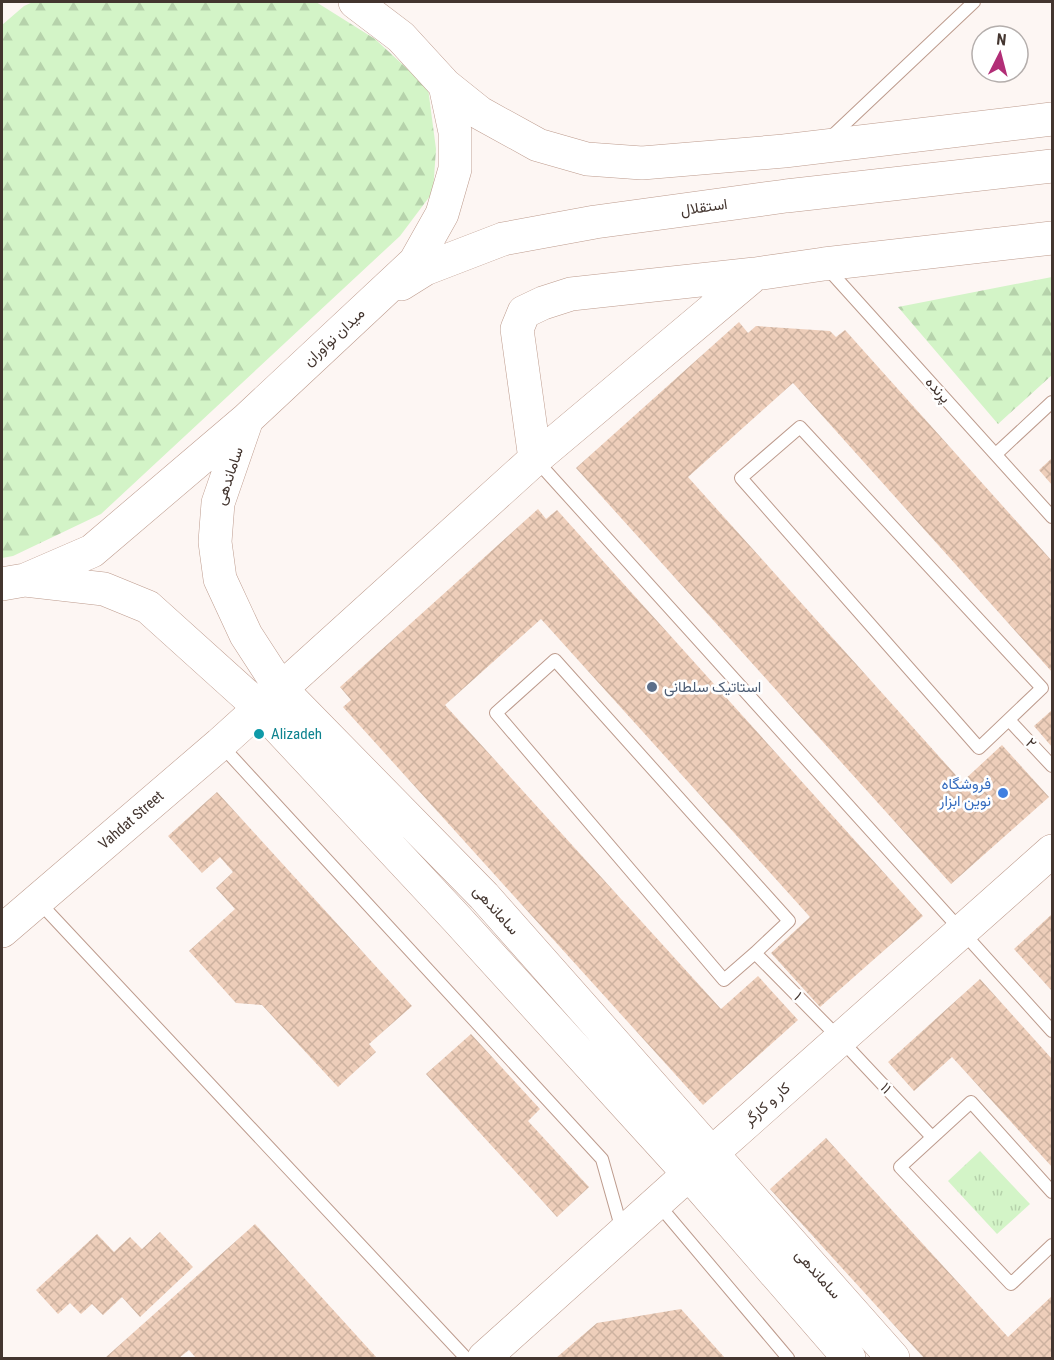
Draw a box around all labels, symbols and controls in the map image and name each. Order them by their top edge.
north arrow [970,24,1030,84]
text: N [996,30,1007,50]
street label: استقلال [679,195,729,219]
street label: میدان نوآوران [300,304,368,370]
street label: پرنده [921,373,954,408]
street label: ساماندهی [211,444,248,508]
place label: استاتیک سلطانی [664,678,761,697]
marker: استاتیک سلطانی [645,680,659,694]
place label: Alizadeh [271,725,322,743]
marker: Alizadeh [252,727,266,741]
street label: ۲ [1022,734,1040,752]
place label: فروشگاه نوین ابزار [938,775,991,811]
marker: فروشگاه نوین ابزار [996,786,1010,800]
street label: Vahdat Street [95,787,167,853]
street label: ساماندهی [468,882,523,939]
street label: ۱ [790,988,806,1004]
street label: کار و کارگر [739,1078,794,1130]
street label: ۱۱ [876,1079,896,1097]
street label: ساماندهی [790,1246,845,1303]

